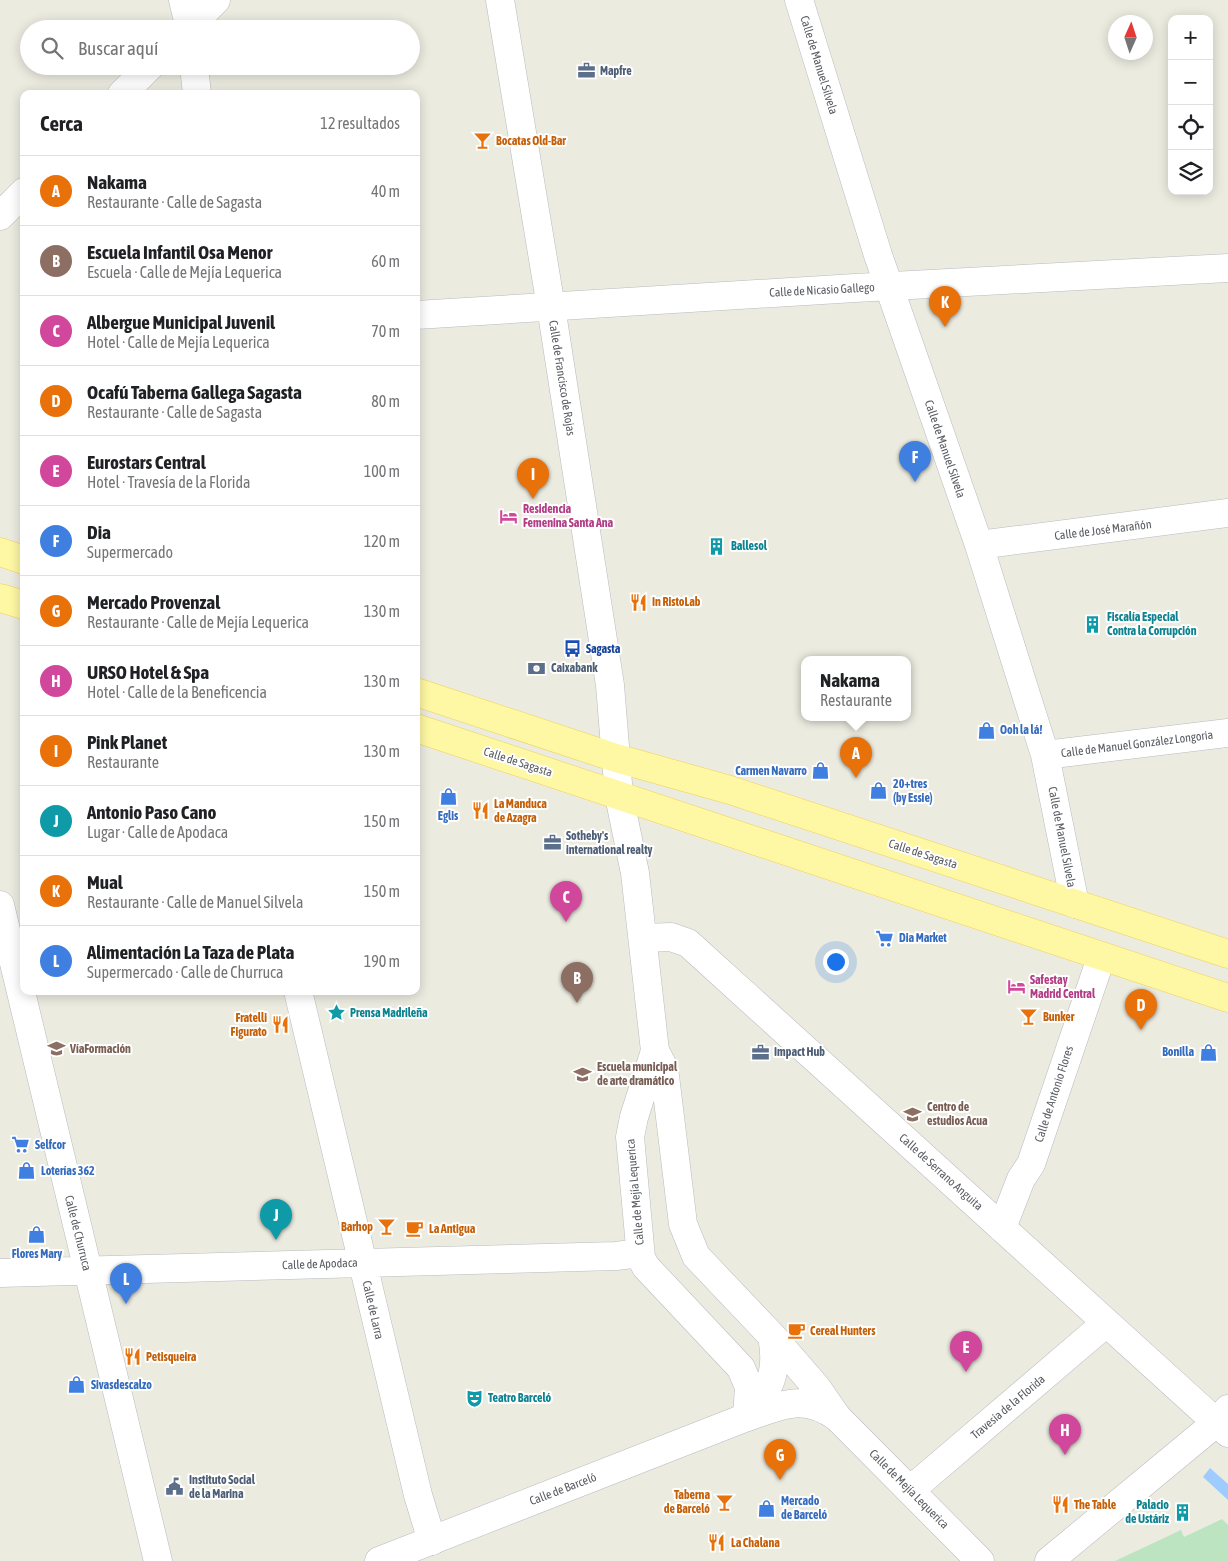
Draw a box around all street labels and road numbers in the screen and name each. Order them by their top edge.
street label: Calle de Manuel Silvela [797,14,841,116]
street label: Calle de Nicasio Gallego [769,280,875,300]
street label: Calle de Francisco de Rojas [546,319,578,437]
street label: Calle de Manuel Silvela [922,398,968,500]
street label: Calle de José Marañón [1054,517,1152,543]
street label: Calle de Manuel González Longoria [1060,728,1214,760]
street label: Calle de Sagasta [482,744,554,780]
street label: Calle de Manuel Silvela [1045,785,1079,889]
street label: Calle de Sagasta [887,836,959,872]
street label: Calle de Antonio Flores [1032,1044,1076,1144]
street label: Calle de Serrano Anguita [896,1131,986,1213]
street label: Calle de Mejía Lequerica [623,1138,647,1246]
street label: Calle de Churruca [62,1194,94,1272]
street label: Calle de Apodaca [282,1256,358,1272]
street label: Calle de Larra [359,1279,387,1341]
street label: Travesía de la Florida [968,1372,1048,1442]
street label: Calle de Mejía Lequerica [866,1446,952,1532]
street label: Calle de Barceló [528,1470,599,1508]

